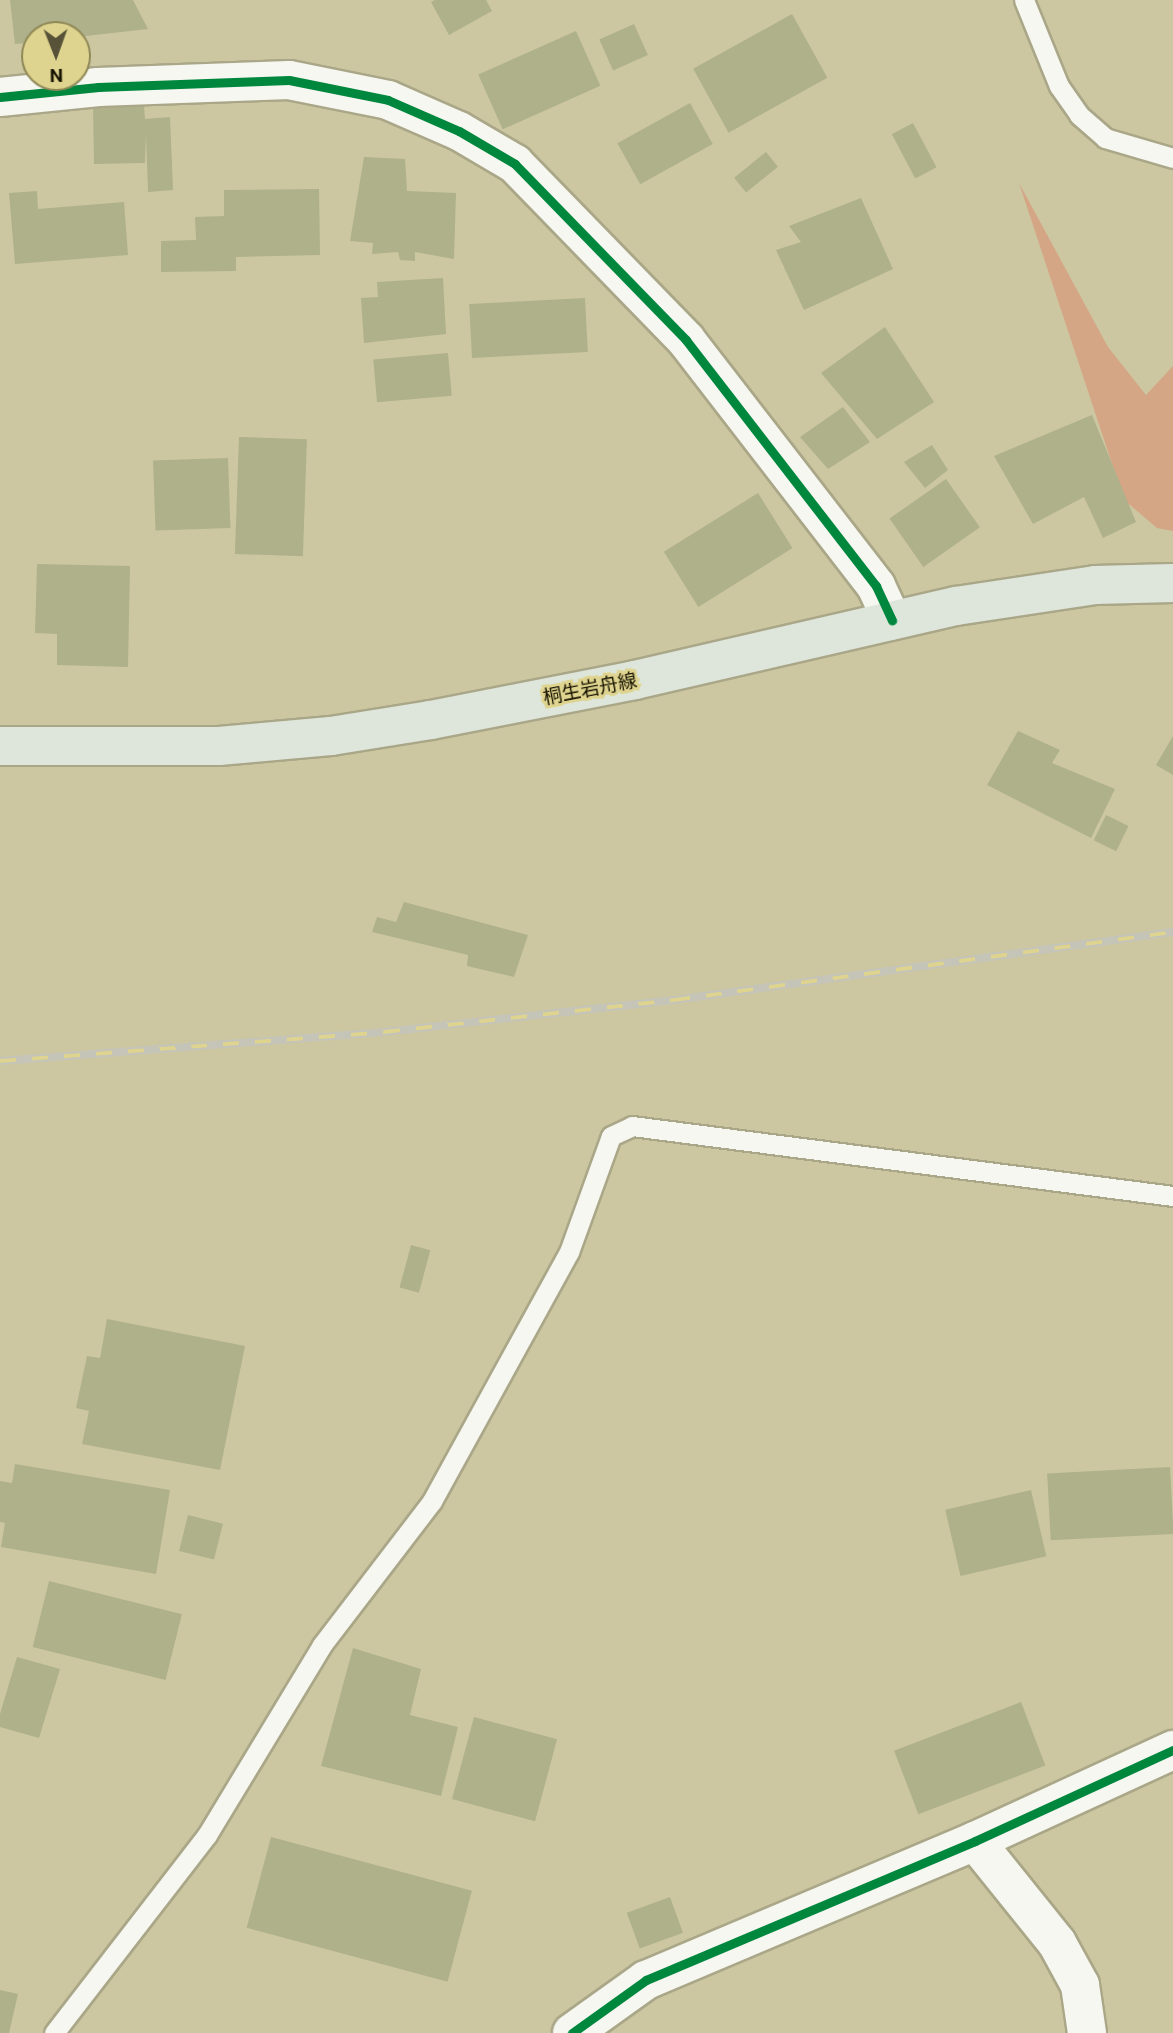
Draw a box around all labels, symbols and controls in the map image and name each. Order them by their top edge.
north arrow [21,21,91,91]
text: N [49,64,63,87]
street label: 桐生岩舟線 [541,669,639,709]

